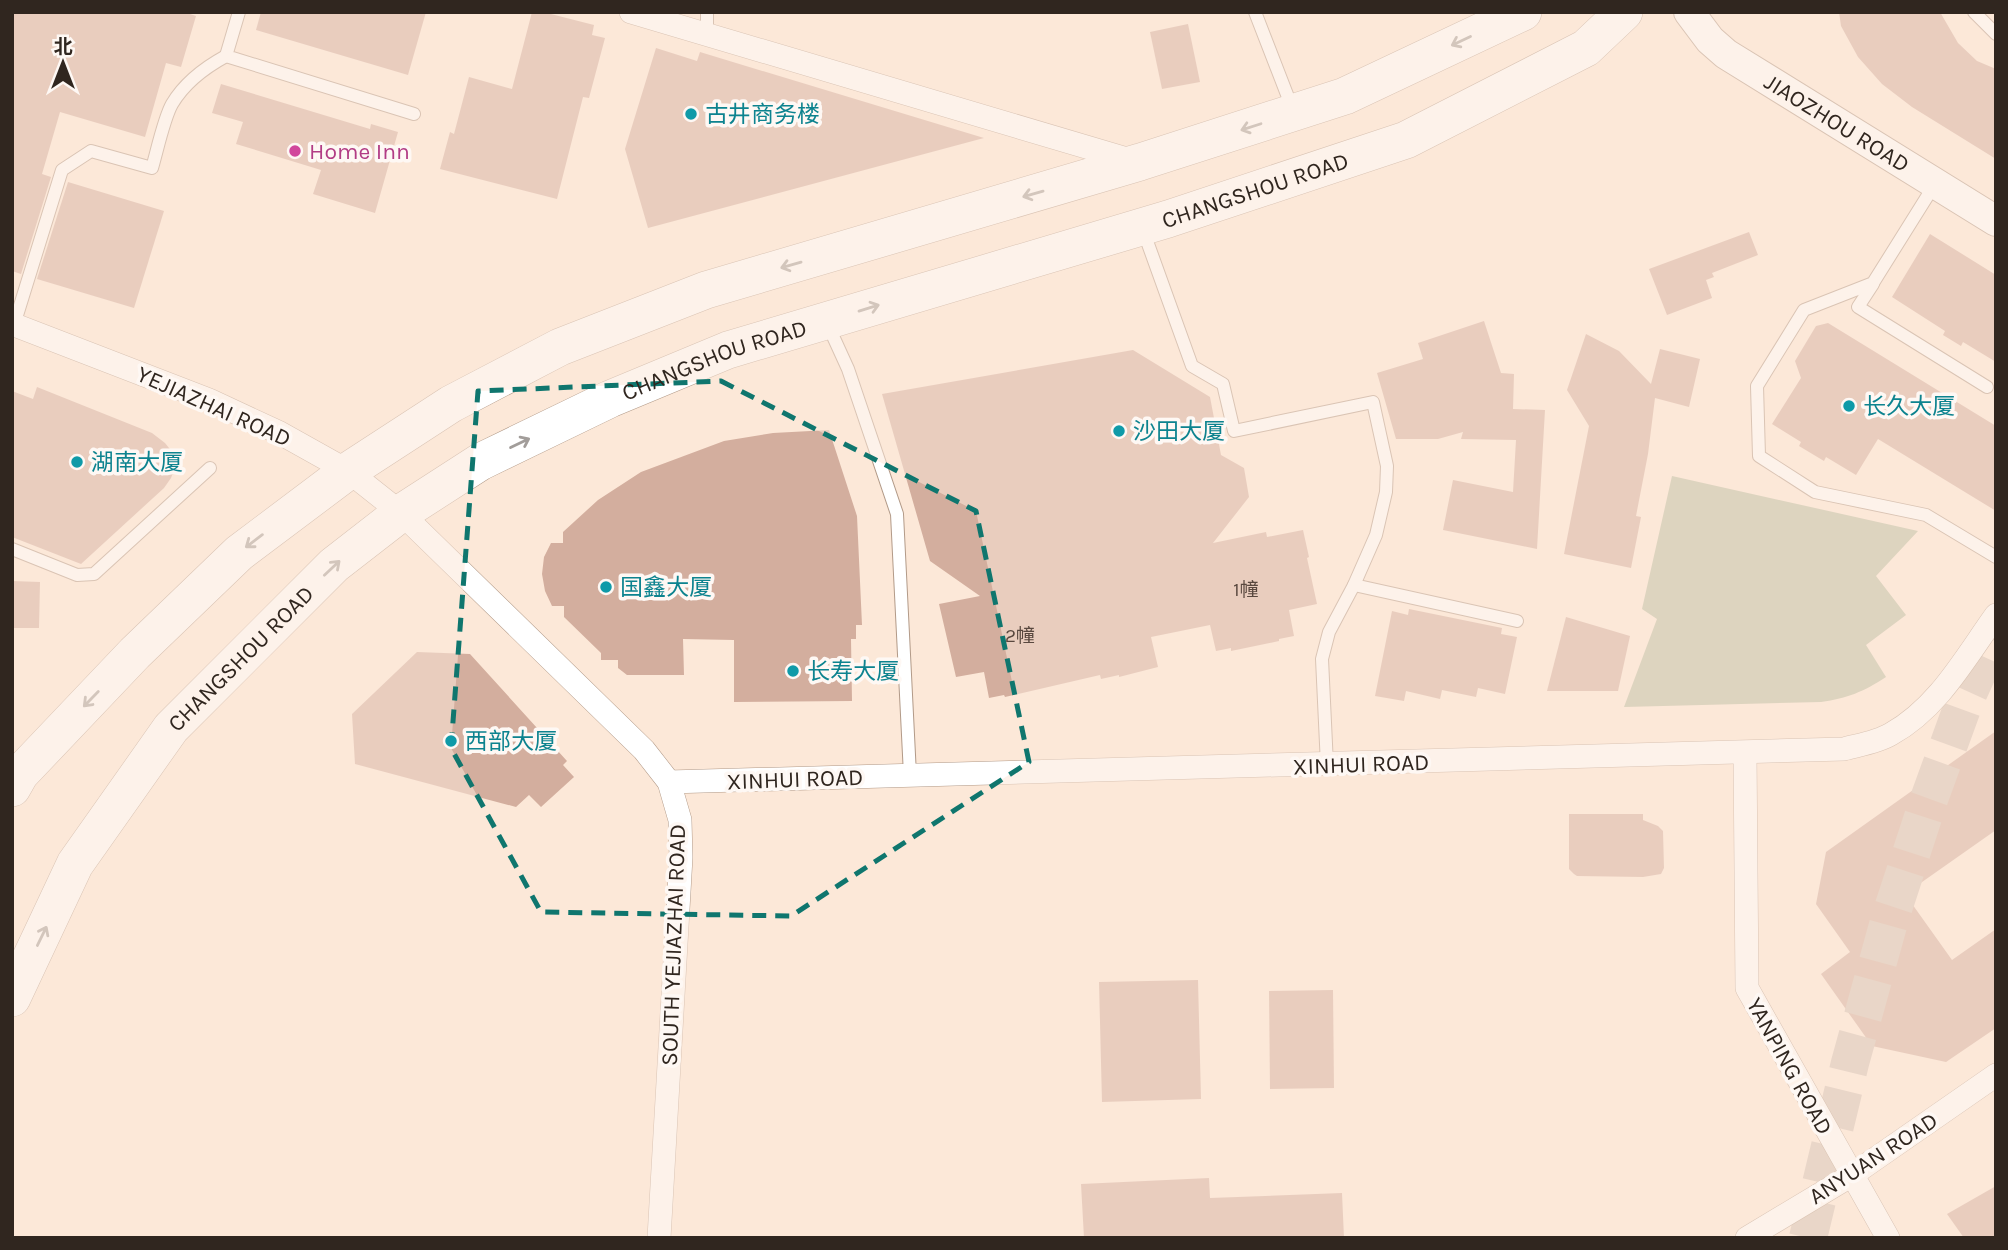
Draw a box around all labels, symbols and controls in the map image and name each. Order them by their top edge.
north arrow [28,28,98,98]
one-way arrow [1451,35,1472,48]
text: 北 [53,36,73,58]
street label: JIAOZHOU ROAD [1759,68,1914,178]
place label: 古井商务楼 [705,101,820,128]
marker: 古井商务楼 [683,106,699,122]
one-way arrow [1240,122,1262,134]
place label: Home Inn [309,138,410,165]
marker: Home Inn [287,143,303,159]
street label: CHANGSHOU ROAD [1158,147,1352,234]
one-way arrow [1022,188,1044,201]
one-way arrow [781,259,803,272]
one-way arrow [858,301,880,314]
street label: CHANGSHOU ROAD [618,314,810,407]
street label: YEJIAZHAI ROAD [133,360,295,453]
place label: 长久大厦 [1863,393,1955,420]
marker: 长久大厦 [1841,398,1857,414]
place label: 沙田大厦 [1133,418,1225,445]
marker: 沙田大厦 [1111,423,1127,439]
one-way arrow [509,435,530,449]
place label: 湖南大厦 [91,449,183,476]
marker: 湖南大厦 [69,454,85,470]
one-way arrow [246,534,264,549]
one-way arrow [323,560,340,577]
place label: 国鑫大厦 [620,574,712,601]
marker: 国鑫大厦 [598,579,614,595]
house number: 1幢 [1233,579,1259,601]
street label: CHANGSHOU ROAD [162,580,320,737]
house number: 2幢 [1005,625,1035,647]
place label: 长寿大厦 [807,658,899,685]
marker: 长寿大厦 [785,663,801,679]
one-way arrow [82,690,99,707]
place label: 西部大厦 [465,728,557,755]
marker: 西部大厦 [443,733,459,749]
street label: XINHUI ROAD [1292,749,1430,780]
street label: XINHUI ROAD [726,764,864,795]
street label: SOUTH YEJIAZHAI ROAD [656,824,691,1066]
one-way arrow [35,926,49,947]
street label: YANPING ROAD [1741,993,1838,1139]
street label: ANYUAN ROAD [1804,1107,1943,1210]

